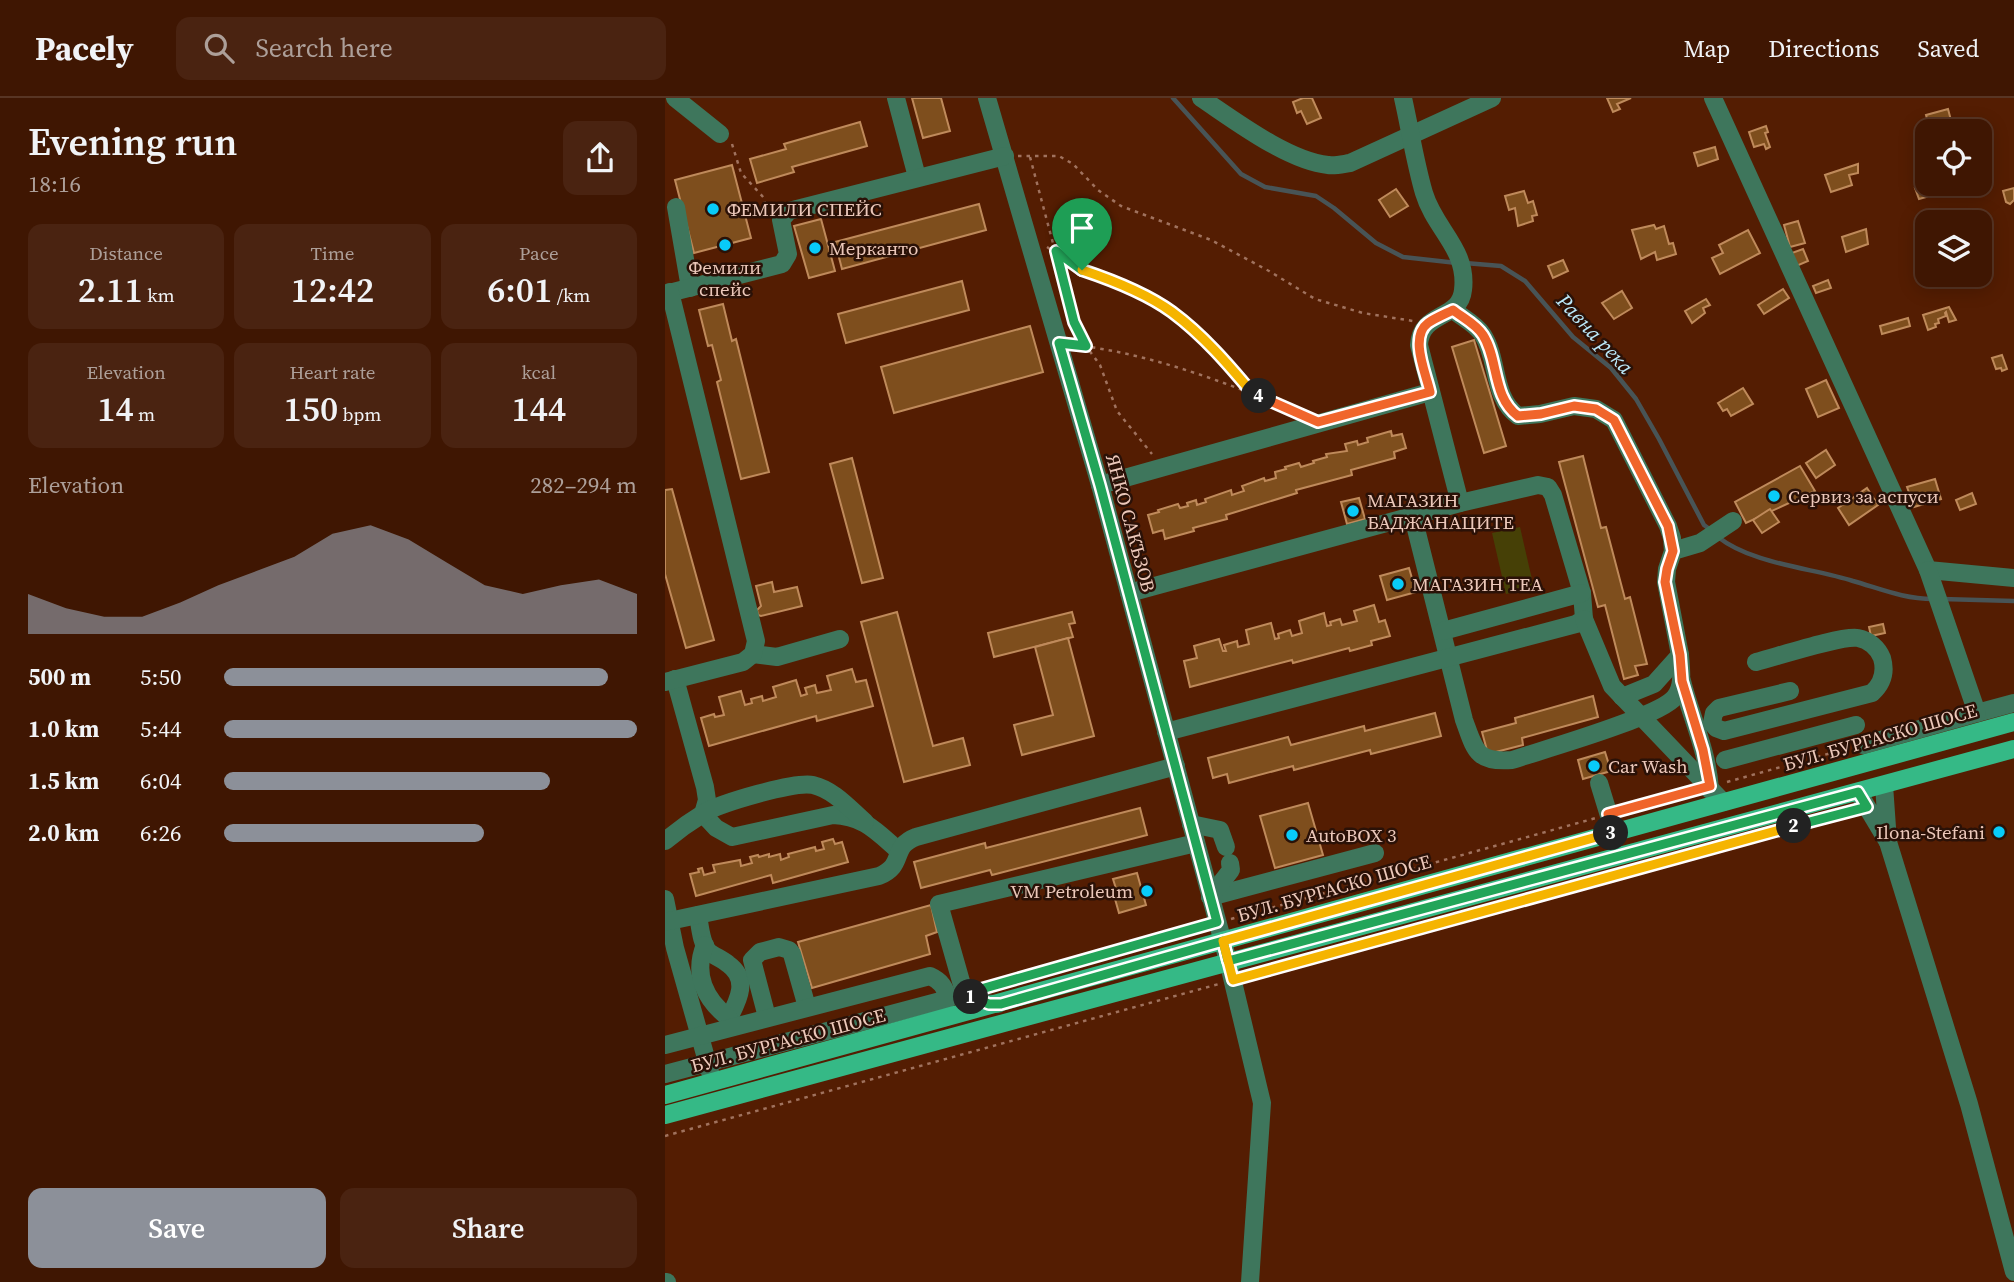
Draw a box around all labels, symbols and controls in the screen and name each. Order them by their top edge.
search box [176,17,666,80]
text: Pacely [35,26,134,71]
icon: search [200,29,238,67]
text: Search here [256,30,393,66]
text: Map [1683,32,1730,65]
text: Directions [1768,32,1879,65]
text: Saved [1917,32,1979,65]
text: Evening run [28,116,237,168]
map controls [1915,119,1992,287]
button: locate [1915,119,1992,196]
button: share [563,121,637,195]
text: 18:16 [28,168,81,200]
place label: ФЕМИЛИ СПЕЙС [727,196,882,222]
pin [1052,198,1112,270]
marker: ФЕМИЛИ СПЕЙС [705,201,721,217]
icon: arrive [1063,209,1101,247]
button: layers [1915,210,1992,287]
place label: Мерканто [829,235,918,261]
marker: Фемили спейс [717,237,733,253]
text: Distance [89,240,163,266]
text: Time [311,240,354,266]
text: Pace [519,240,559,266]
marker: Мерканто [807,240,823,256]
place label: Фемили спейс [689,254,761,302]
text: 2.11 [78,266,143,314]
text: 12:42 [291,266,374,314]
text: 6:01 [487,266,552,314]
text: km [143,282,175,308]
text: /km [552,282,590,308]
water label: Равна река [1550,286,1640,380]
text: Elevation [86,359,166,385]
text: Heart rate [289,359,376,385]
text: kcal [522,359,556,385]
pin: 4 [1241,378,1277,414]
text: 4 [1253,382,1264,408]
text: 14 [97,385,134,433]
text: 150 [283,385,338,433]
text: 144 [512,385,566,433]
text: m [134,401,155,427]
text: bpm [338,401,382,427]
street label: ЯНКО САКЪЗОВ [1100,451,1162,595]
text: Elevation [28,469,124,501]
text: 282–294 m [530,469,637,501]
place label: Сервиз за аспуси [1788,483,1939,509]
place label: МАГАЗИН БАДЖАНАЦИТЕ [1367,487,1514,535]
marker: Сервиз за аспуси [1766,488,1782,504]
marker: МАГАЗИН БАДЖАНАЦИТЕ [1345,503,1361,519]
place label: МАГАЗИН ТЕА [1412,571,1543,597]
marker: МАГАЗИН ТЕА [1390,576,1406,592]
text: 500 m [28,661,91,693]
text: 5:50 [140,661,181,693]
street label: БУЛ. БУРГАСКО ШОСЕ [1780,697,1980,777]
text: 1.0 km [28,713,99,745]
text: 5:44 [140,713,181,745]
place label: Car Wash [1608,753,1688,779]
marker: Car Wash [1586,758,1602,774]
text: 1.5 km [28,765,99,797]
text: 6:04 [140,765,181,797]
pin: 2 [1777,808,1811,844]
text: 2 [1788,812,1799,838]
pin: 3 [1593,816,1629,850]
text: 2.0 km [28,817,99,849]
text: 6:26 [140,817,181,849]
text: 3 [1605,819,1616,845]
place label: Ilona-Stefani [1876,819,1985,845]
place label: AutoBOX 3 [1306,822,1396,848]
marker: Ilona-Stefani [1991,824,2007,840]
marker: AutoBOX 3 [1284,827,1300,843]
street label: БУЛ. БУРГАСКО ШОСЕ [1234,848,1434,928]
place label: VM Petroleum [1010,878,1133,904]
marker: VM Petroleum [1139,883,1155,899]
pin: 1 [953,979,989,1014]
text: 1 [965,983,976,1009]
street label: БУЛ. БУРГАСКО ШОСЕ [688,1002,888,1078]
button: Save [28,1188,326,1268]
button: Share [340,1188,637,1268]

